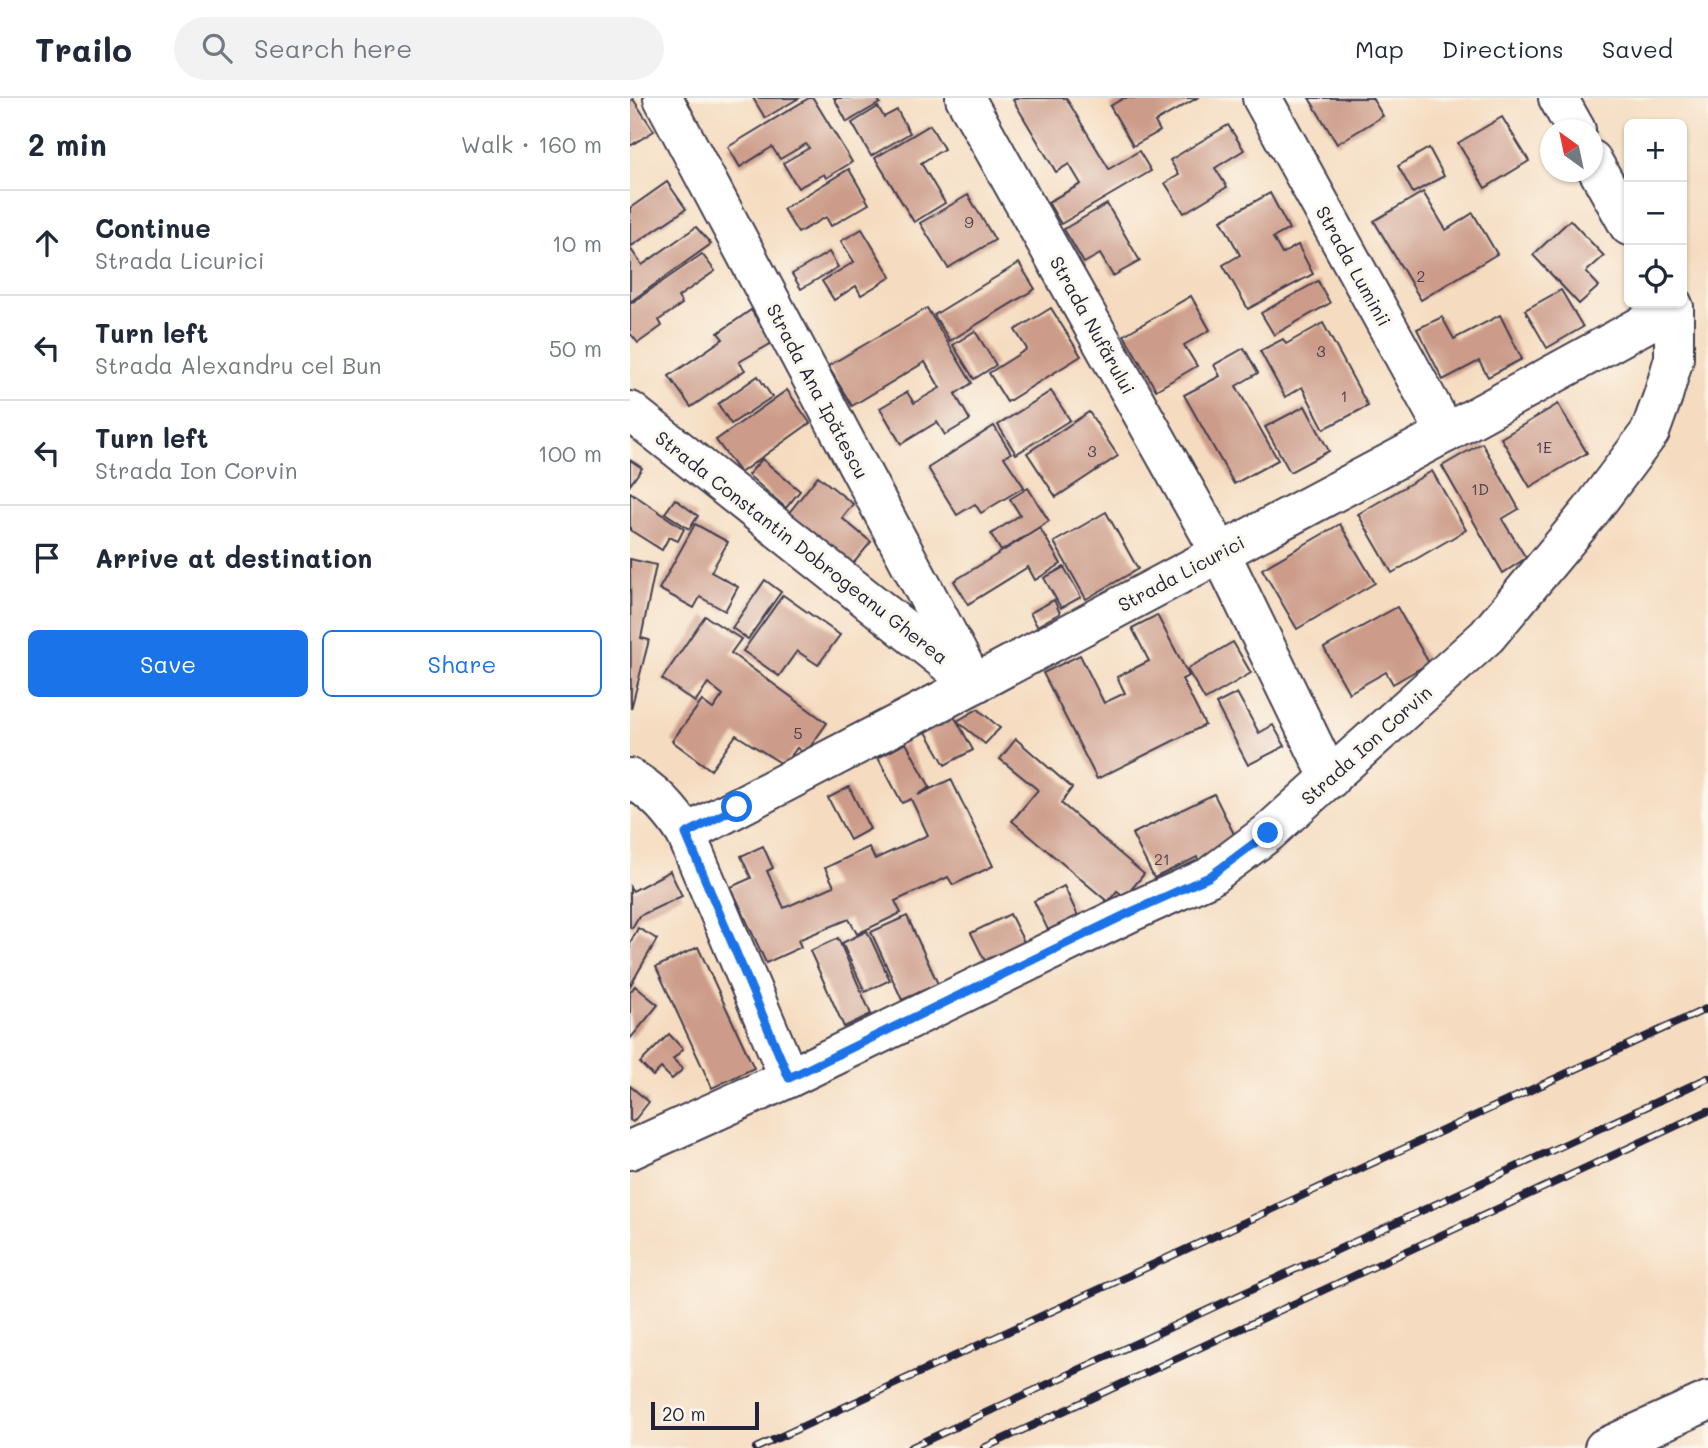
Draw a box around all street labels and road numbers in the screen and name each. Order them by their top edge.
street label: Strada Luminii [1311,201,1397,331]
street label: Strada Nufărului [1045,252,1141,398]
street label: Strada Ana Ipătescu [761,299,875,483]
street label: Strada Constantin Dobrogeanu Gherea [650,425,954,669]
street label: Strada Licurici [1113,529,1249,617]
street label: Strada Ion Corvin [1295,680,1437,810]

